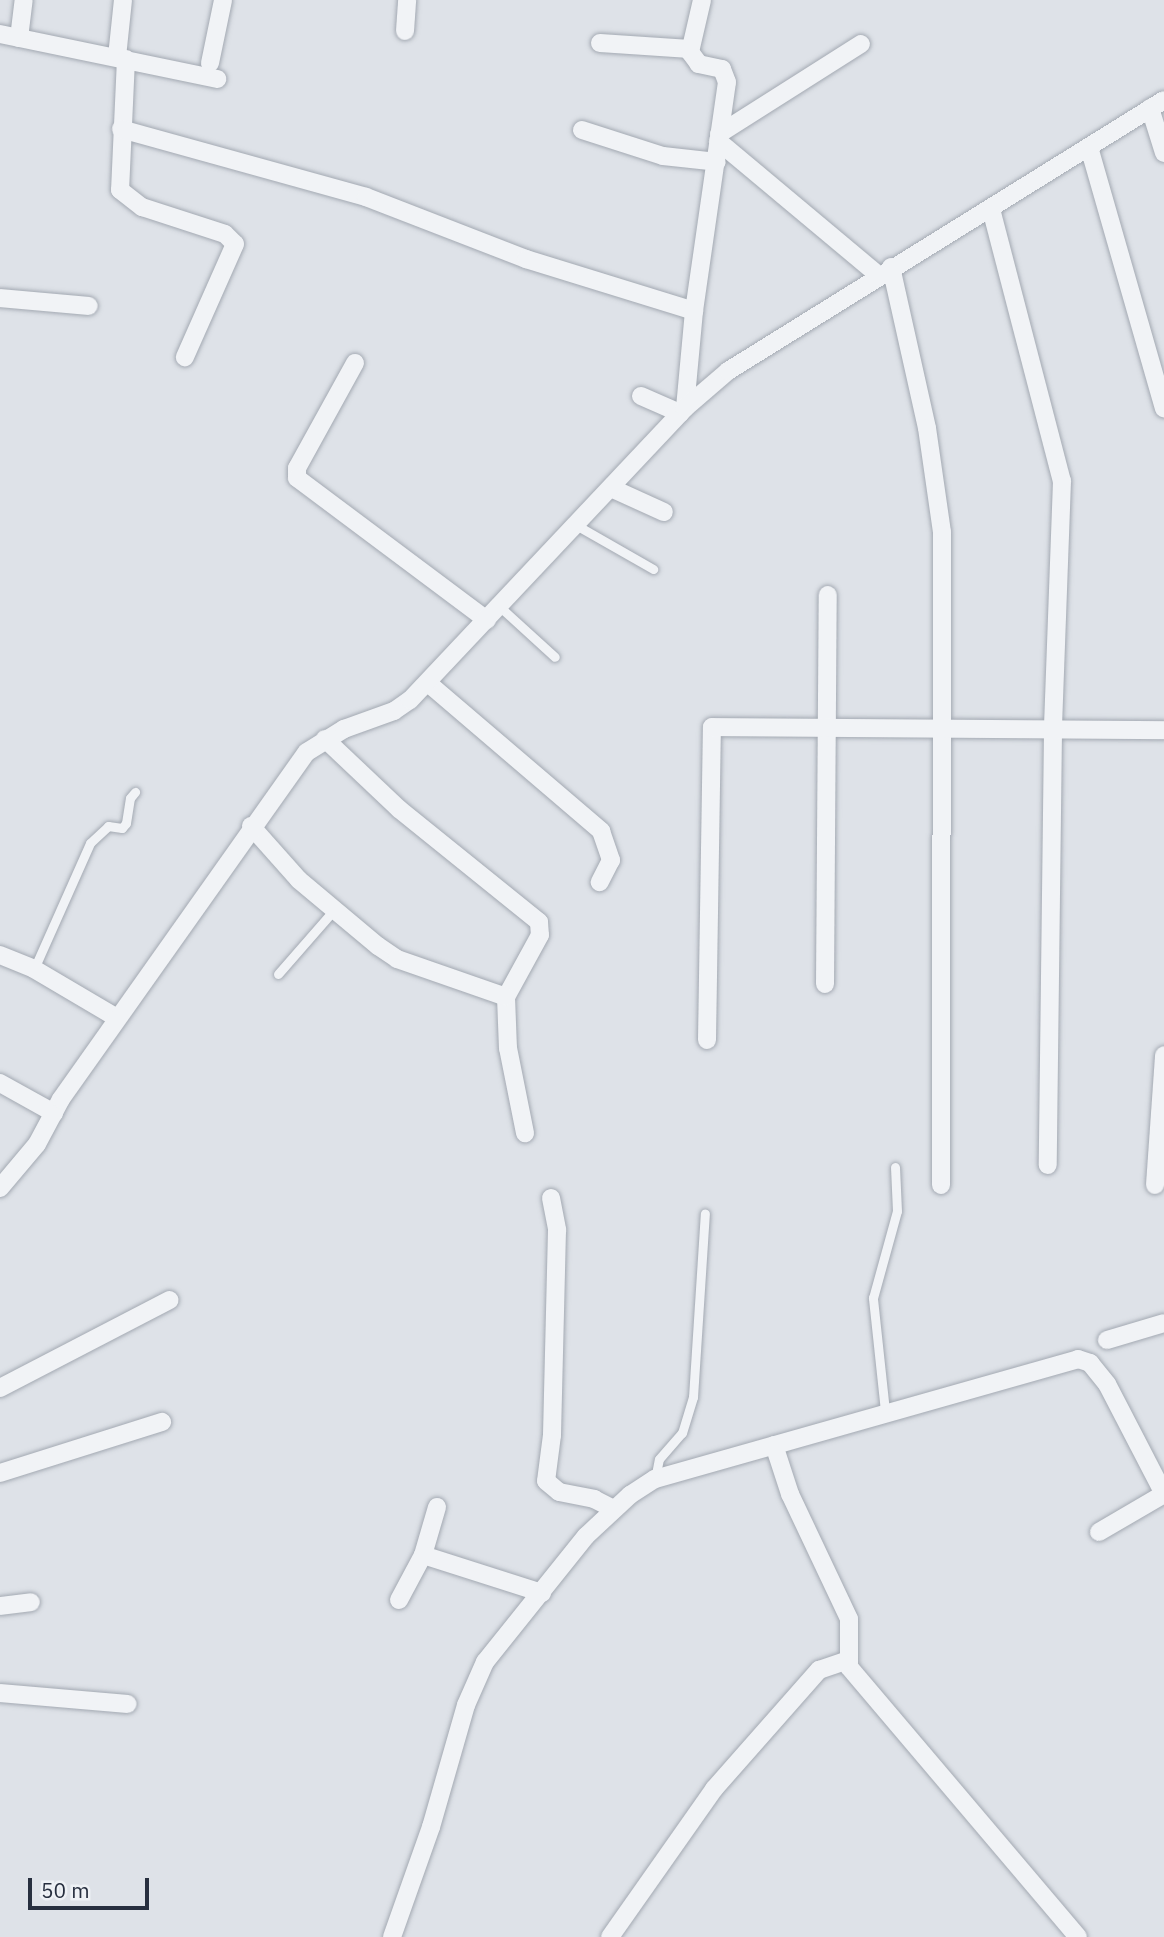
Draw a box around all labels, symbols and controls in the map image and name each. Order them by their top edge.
scale bar [32,1864,152,1908]
text: 50 m [41,1876,90,1904]

